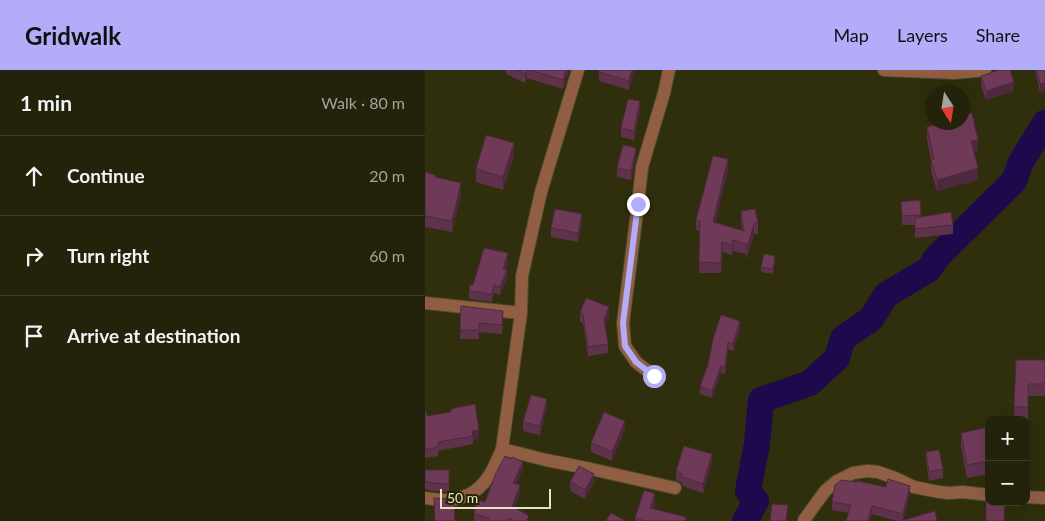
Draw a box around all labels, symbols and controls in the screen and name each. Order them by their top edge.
text: Gridwalk [25,21,121,50]
text: Map [833,24,869,46]
text: Layers [897,24,948,46]
text: Share [976,24,1020,46]
north arrow [925,85,970,130]
text: 1 min [20,90,72,115]
text: Walk · 80 m [321,93,405,112]
icon: ahead [20,162,48,190]
text: Continue [67,164,145,187]
text: 20 m [369,166,405,185]
route end [627,193,650,216]
icon: right [20,242,48,270]
text: Turn right [67,244,149,267]
text: 60 m [369,246,405,265]
icon: arrive [20,322,48,350]
text: Arrive at destination [67,324,240,347]
route start [643,365,666,388]
map controls [985,416,1030,506]
button: + [985,416,1030,461]
button: − [985,461,1030,506]
scale bar [440,486,551,509]
text: 50 m [447,489,478,506]

